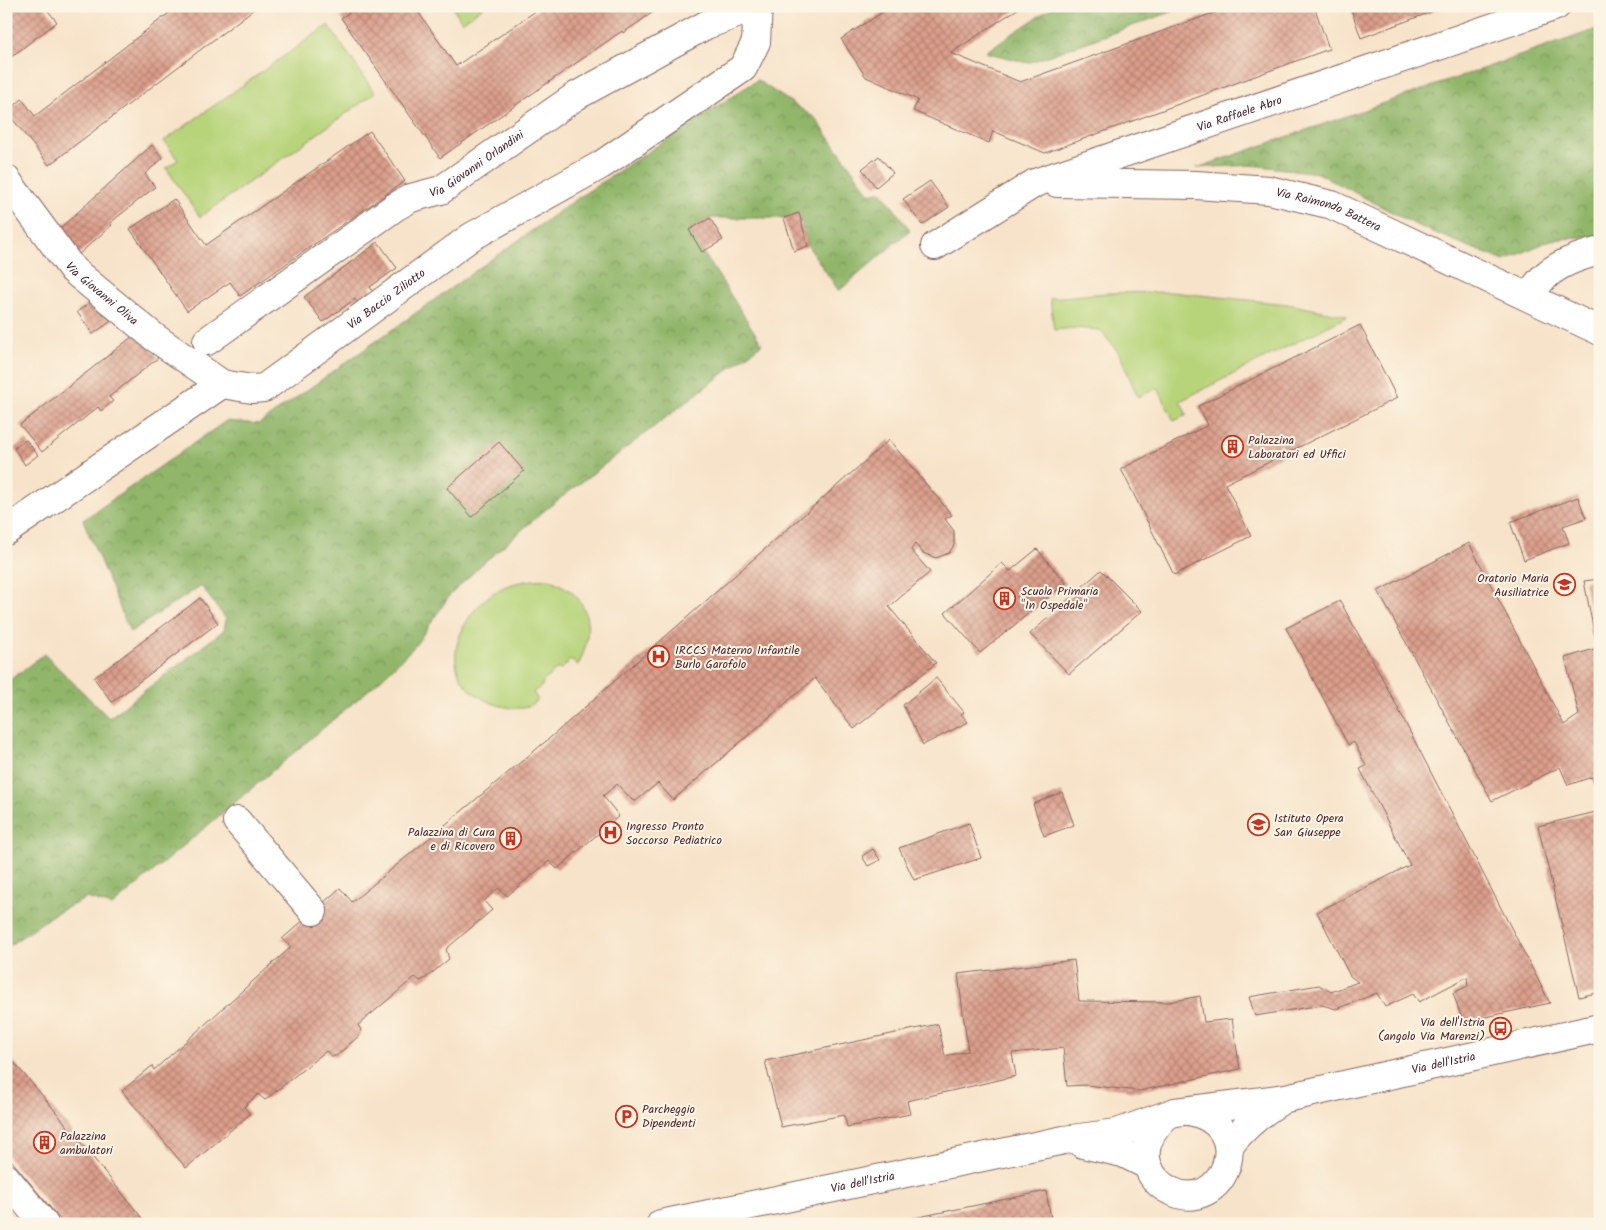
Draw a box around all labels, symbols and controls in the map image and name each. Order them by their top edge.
street label: Via Raffaele Abro [1194,90,1284,137]
street label: Via Giovanni Orlandini [427,125,529,202]
street label: Via Raimondo Battera [1274,183,1385,236]
street label: Via Giovanni Oliva [60,258,143,330]
street label: Via Baccio Ziliotto [343,264,429,334]
place label: Palazzina Laboratori ed Uffici [1248,431,1347,464]
building icon: Palazzina Laboratori ed Uffici [1220,435,1244,459]
place label: Oratorio Maria Ausiliatrice [1477,569,1550,602]
school or university icon: Oratorio Maria Ausiliatrice [1553,573,1577,597]
place label: Scuola Primaria "In Ospedale" [1021,582,1099,615]
building icon: Scuola Primaria "In Ospedale" [993,586,1017,610]
place label: IRCCS Materno Infantile Burlo Garofolo [675,641,800,674]
hospital icon: IRCCS Materno Infantile Burlo Garofolo [647,645,671,669]
place label: Istituto Opera San Giuseppe [1274,809,1344,842]
school or university icon: Istituto Opera San Giuseppe [1246,813,1270,837]
place label: Ingresso Pronto Soccorso Pediatrico [626,817,722,850]
hospital icon: Ingresso Pronto Soccorso Pediatrico [598,821,622,845]
place label: Palazzina di Cura e di Ricovero [408,823,495,856]
building icon: Palazzina di Cura e di Ricovero [499,827,523,851]
place label: Via dell'Istria (angolo Via Marenzi) [1378,1013,1485,1046]
bus stop icon: Via dell'Istria (angolo Via Marenzi) [1489,1017,1513,1041]
street label: Via dell'Istria [1410,1047,1477,1079]
place label: Parcheggio Dipendenti [642,1100,697,1133]
parking icon: Parcheggio Dipendenti [614,1104,638,1128]
place label: Palazzina ambulatori [60,1127,114,1160]
building icon: Palazzina ambulatori [32,1131,56,1155]
street label: Via dell'Istria [829,1166,897,1198]

